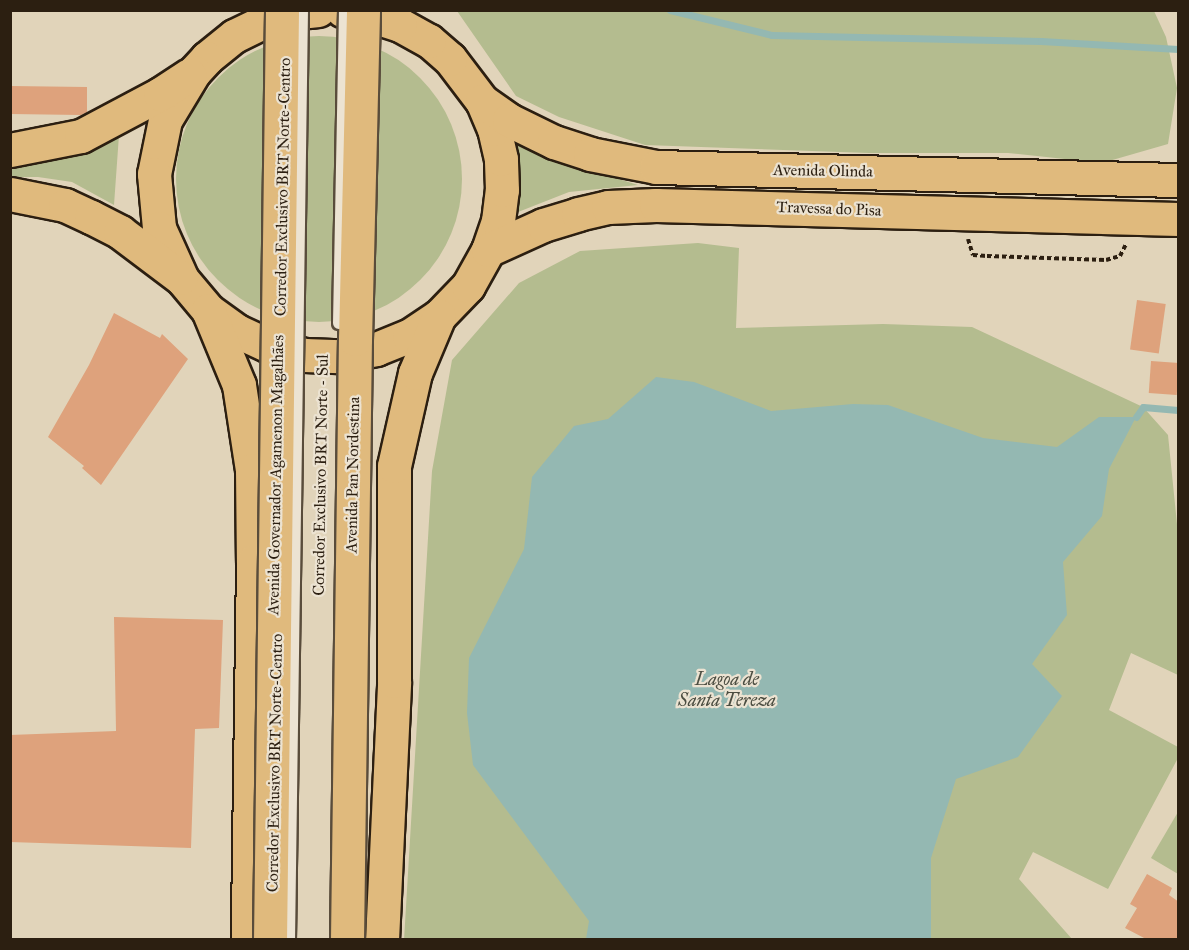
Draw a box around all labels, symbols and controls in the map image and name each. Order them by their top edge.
street label: Corredor Exclusivo BRT Norte-Centro [271,58,295,316]
street label: Avenida Olinda [773,161,873,181]
street label: Travessa do Pisa [776,198,882,220]
street label: Avenida Governador Agamenon Magalhães [264,335,288,615]
street label: Corredor Exclusivo BRT Norte - Sul [309,354,333,596]
street label: Avenida Pan Nordestina [342,397,364,553]
street label: Corredor Exclusivo BRT Norte-Centro [263,634,287,892]
water label: Lagoa de Santa Tereza [678,669,776,712]

